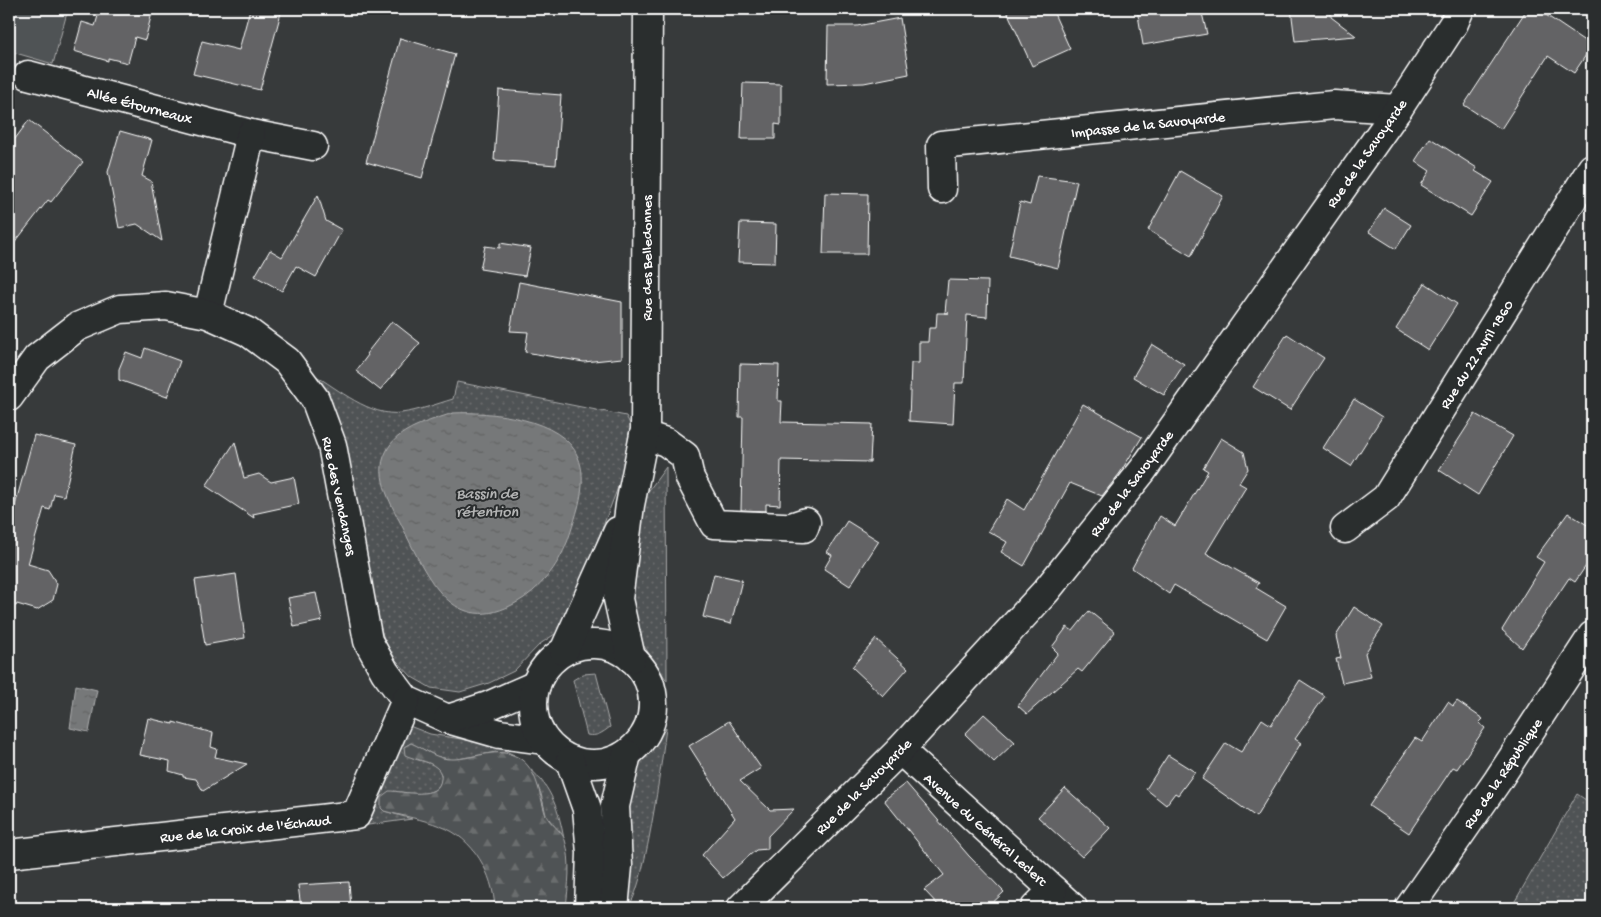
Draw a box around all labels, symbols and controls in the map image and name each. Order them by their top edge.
street label: Allée Étourneaux [85,84,194,130]
street label: Rue de la Savoyarde [1323,96,1412,212]
street label: Impasse de la Savoyarde [1070,109,1226,143]
street label: Rue des Belledonnes [639,195,657,321]
street label: Rue du 22 Avril 1860 [1437,297,1519,413]
street label: Rue de la Savoyarde [1087,427,1179,541]
street label: Rue des Vendanges [317,435,360,558]
water label: Bassin de rétention [456,486,519,523]
street label: Rue de la République [1460,715,1548,833]
street label: Rue de la Savoyarde [813,735,916,839]
street label: Avenue du Général Leclerc [919,770,1051,891]
street label: Rue de la Croix de l'Échaud [159,812,332,848]

